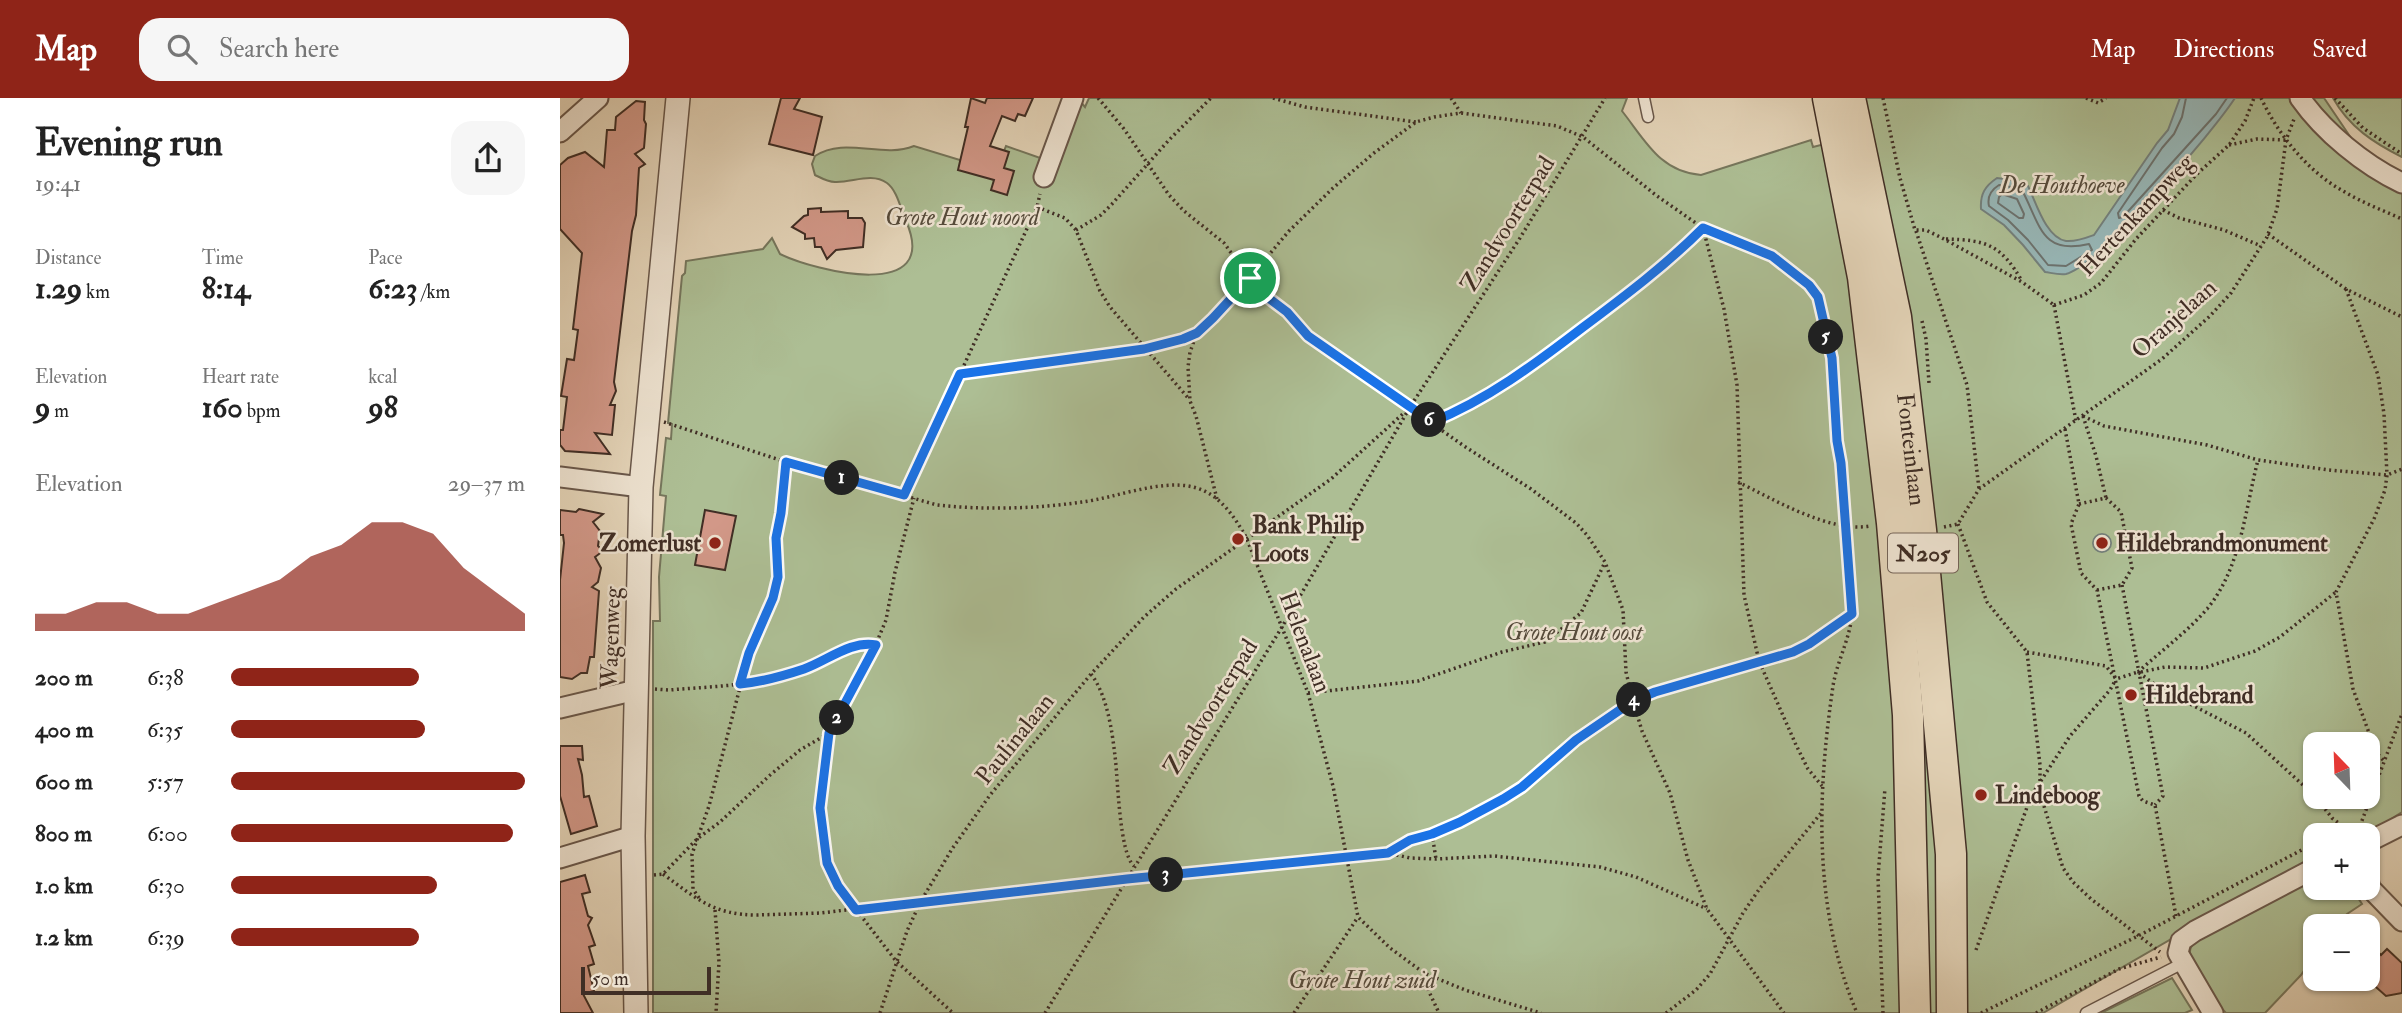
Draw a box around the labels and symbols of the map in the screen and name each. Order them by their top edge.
street label: Hertenkampweg [2071,146,2202,283]
street label: Zandvoorterpad [1454,150,1562,298]
park label: De Houthoeve [1999,170,2125,201]
park label: Grote Hout noord [885,202,1041,233]
pin [1220,248,1280,308]
street label: Oranjelaan [2125,273,2223,365]
pin: 5 [1808,320,1844,354]
street label: Fonteinlaan [1890,391,1934,507]
pin: 6 [1412,402,1446,438]
pin: 1 [824,460,860,496]
place label: Bank Philip Loots [1252,510,1364,569]
place label: Zomerlust [600,528,701,559]
place label: Hildebrandmonument [2116,528,2328,559]
marker: Bank Philip Loots [1230,531,1246,547]
road number: N205 [1888,534,1958,573]
marker: Zomerlust [707,535,723,551]
marker: Hildebrandmonument [2094,535,2110,551]
street label: Wagenweg [594,585,628,691]
street label: Helenalaan [1272,587,1338,697]
park label: Grote Hout oost [1505,617,1644,648]
street label: Zandvoorterpad [1157,633,1265,781]
place label: Hildebrand [2145,680,2254,711]
pin: 4 [1616,682,1652,718]
street label: Paulinalaan [969,687,1061,791]
marker: Hildebrand [2123,687,2139,703]
pin: 2 [820,700,854,736]
north arrow [2303,732,2380,808]
place label: Lindeboog [1995,780,2101,811]
marker: Lindeboog [1973,787,1989,803]
pin: 3 [1148,858,1184,892]
scale bar [581,964,710,996]
park label: Grote Hout zuid [1288,965,1438,996]

